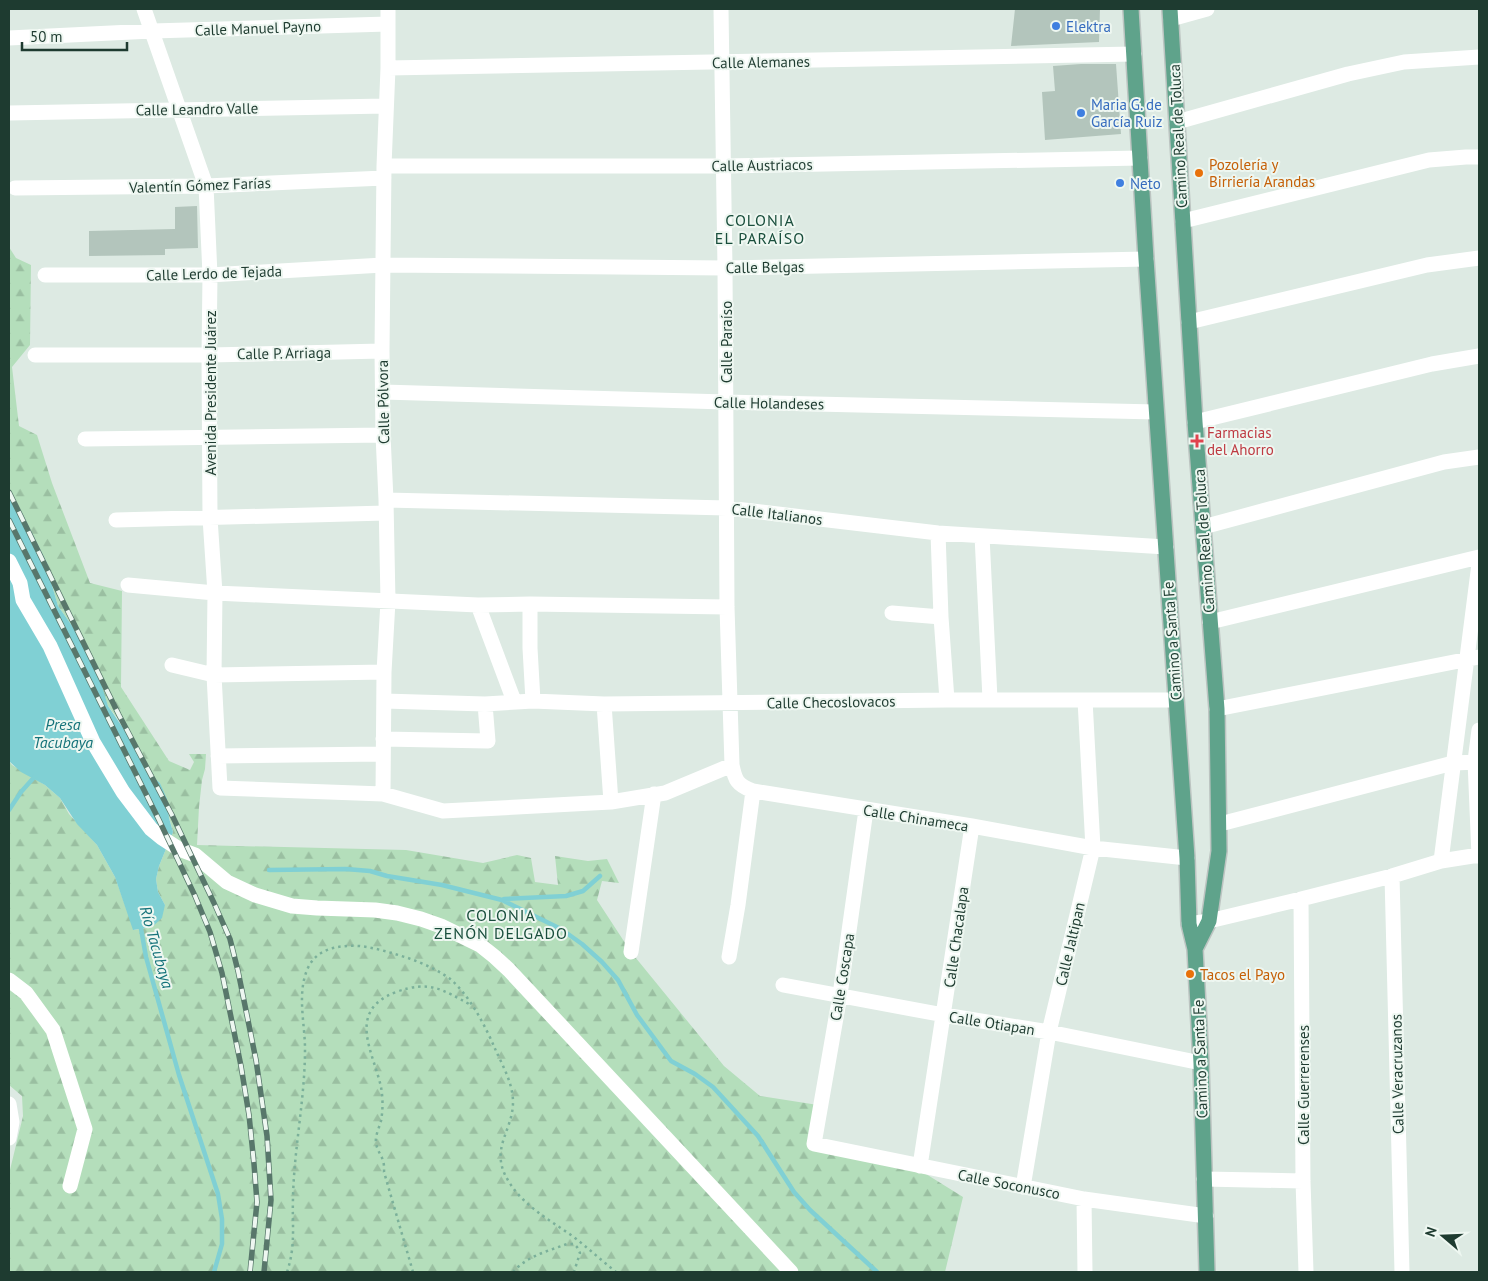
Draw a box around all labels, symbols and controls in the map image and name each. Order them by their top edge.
street label: Calle Manuel Payno [195,16,321,40]
place label: Elektra [1066,17,1111,36]
scale bar [22,20,128,52]
marker: Elektra [1050,20,1062,32]
text: 50 m [30,27,63,46]
street label: Calle Alemanes [712,52,810,72]
street label: Camino Real de Toluca [1165,64,1191,208]
place label: Maria G. de García Ruiz [1091,95,1163,131]
street label: Calle Leandro Valle [136,98,258,120]
marker: Maria G. de García Ruiz [1075,107,1087,119]
street label: Calle Austriacos [711,155,813,175]
place label: Pozolería y Birriería Arandas [1209,155,1315,191]
marker: Pozolería y Birriería Arandas [1193,167,1205,179]
street label: Valentín Gómez Farías [128,173,271,197]
place label: Neto [1130,174,1161,193]
marker: Neto [1114,177,1126,189]
district label: COLONIA EL PARAÍSO [715,210,805,248]
street label: Calle Belgas [725,257,805,277]
street label: Calle Lerdo de Tejada [146,261,282,285]
street label: Calle Paraíso [717,301,736,383]
street label: Avenida Presidente Juárez [201,310,220,476]
street label: Calle P. Arriaga [237,343,331,363]
street label: Calle Pólvora [373,360,393,444]
street label: Calle Holandeses [714,393,824,413]
place label: Farmacias del Ahorro [1207,423,1274,459]
marker: Farmacias del Ahorro [1191,435,1203,447]
street label: Camino Real de Toluca [1189,468,1219,614]
street label: Calle Italianos [730,499,824,529]
street label: Camino a Santa Fe [1158,581,1186,701]
street label: Calle Checoslovacos [766,691,896,713]
water label: Presa Tacubaya [33,714,93,752]
street label: Calle Chinameca [862,800,970,836]
street label: Calle Chacalapa [939,885,973,989]
street label: Calle Jaltipan [1051,900,1089,988]
water label: Río Tacubaya [136,903,178,991]
district label: COLONIA ZENÓN DELGADO [434,905,568,943]
street label: Calle Coscapa [826,932,858,1022]
place label: Tacos el Payo [1200,965,1285,984]
marker: Tacos el Payo [1184,968,1196,980]
street label: Camino a Santa Fe [1188,999,1212,1119]
street label: Calle Otiapan [948,1007,1036,1039]
street label: Calle Veracruzanos [1386,1014,1408,1134]
street label: Calle Guerrerenses [1294,1025,1313,1145]
street label: Calle Soconusco [956,1165,1062,1203]
north arrow [1418,1211,1468,1261]
text: N [1421,1224,1441,1239]

